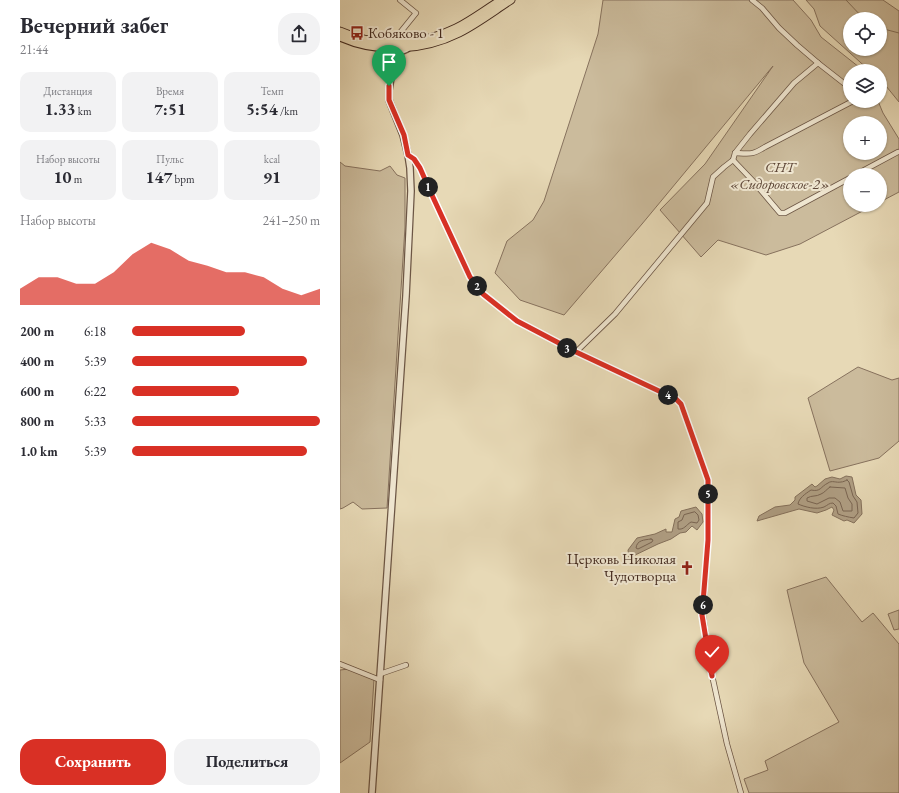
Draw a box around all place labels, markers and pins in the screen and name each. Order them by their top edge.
place label: Кобяково - 1 [368,23,444,42]
bus stop icon: Кобяково - 1 [349,25,365,41]
pin [372,45,406,86]
pin: 1 [418,177,438,197]
pin: 2 [467,276,487,296]
pin: 3 [557,338,577,358]
pin: 4 [658,385,678,405]
pin: 5 [698,484,718,504]
place label: Церковь Николая Чудотворца [567,549,676,585]
church icon: Церковь Николая Чудотворца [679,560,695,576]
pin: 6 [693,595,713,615]
pin [695,635,729,676]

